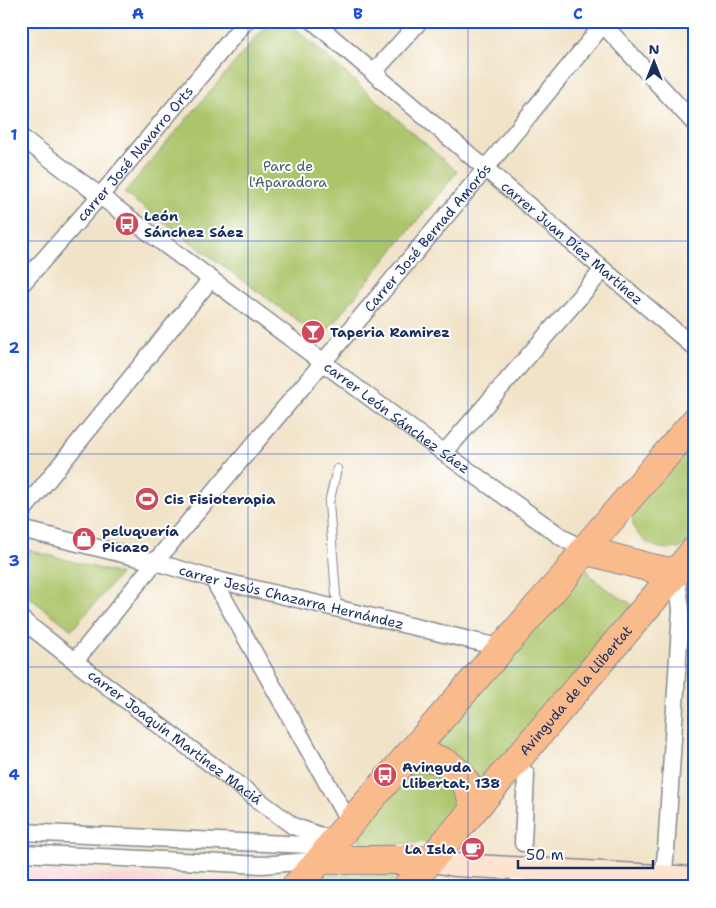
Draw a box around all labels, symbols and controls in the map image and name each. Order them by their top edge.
text: A [132,3,144,24]
text: B [353,3,363,24]
text: C [573,3,583,24]
north arrow [628,38,678,88]
text: N [648,40,660,58]
street label: carrer José Navarro Orts [73,82,197,225]
text: 1 [10,124,18,145]
park label: Parc de l'Aparadora [249,157,327,191]
street label: Carrer José Bernad Amorós [360,160,495,316]
street label: carrer Juan Díez Martínez [497,177,647,308]
place label: León Sánchez Sáez [144,207,244,241]
bus stop icon: León Sánchez Sáez [114,211,140,237]
bar icon: Taperia Ramirez [300,319,326,345]
place label: Taperia Ramirez [330,323,450,341]
text: 2 [8,337,20,358]
street label: carrer León Sánchez Sáez [320,358,473,477]
sports icon: Cis Fisioterapia [134,486,160,512]
place label: Cis Fisioterapia [164,490,276,508]
place label: peluquería Picazo [102,522,179,556]
shop icon: peluquería Picazo [71,526,97,552]
text: 3 [8,550,20,571]
street label: carrer Jesús Chazarra Hernández [177,561,406,633]
street label: Avinguda de la Llibertat [515,622,636,759]
street label: carrer Joaquín Martínez Maciá [84,666,266,809]
place label: Avinguda Llibertat, 138 [402,758,500,792]
bus stop icon: Avinguda Llibertat, 138 [372,762,398,788]
text: 4 [8,764,20,785]
cafe icon: La Isla [460,836,486,862]
scale bar [518,838,654,870]
place label: La Isla [405,840,456,858]
text: 50 m [526,845,564,865]

